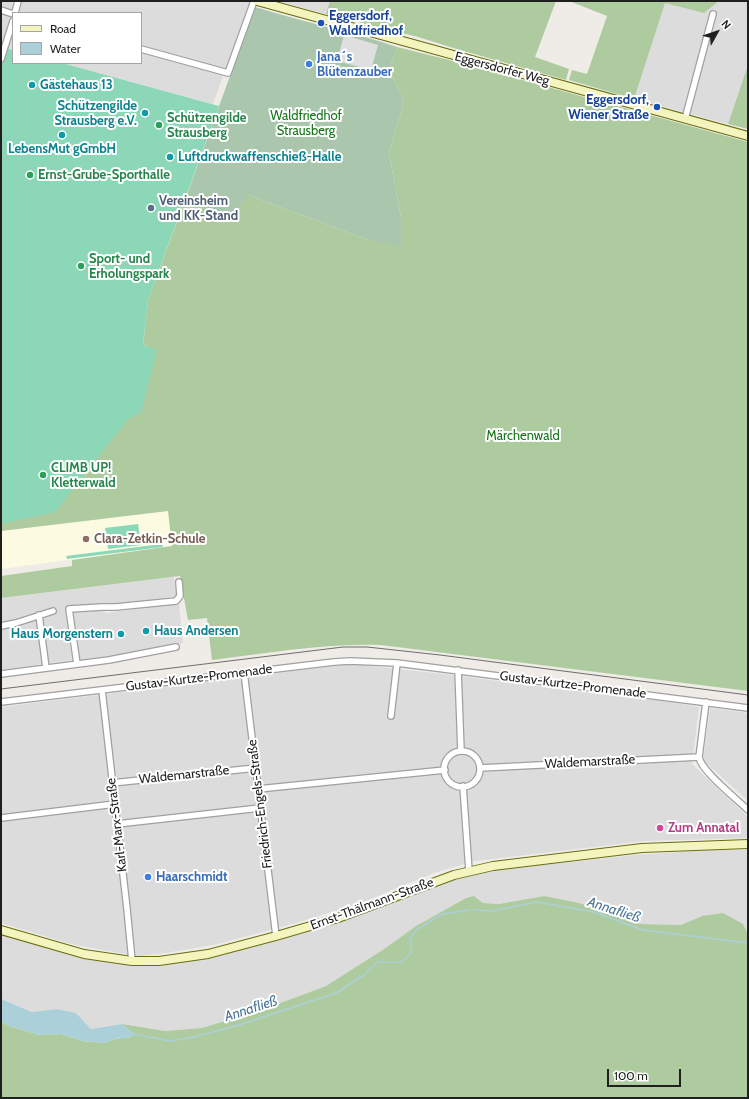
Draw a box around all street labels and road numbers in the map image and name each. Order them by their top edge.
street label: Eggersdorfer Weg [453,49,551,89]
street label: Gustav-Kurtze-Promenade [125,661,273,695]
street label: Gustav-Kurtze-Promenade [499,668,647,702]
street label: Friedrich-Engels-Straße [244,739,276,869]
street label: Waldemarstraße [544,752,636,772]
street label: Waldemarstraße [138,762,230,788]
street label: Karl-Marx-Straße [103,777,131,873]
street label: Ernst-Thälmann-Straße [308,874,436,934]

